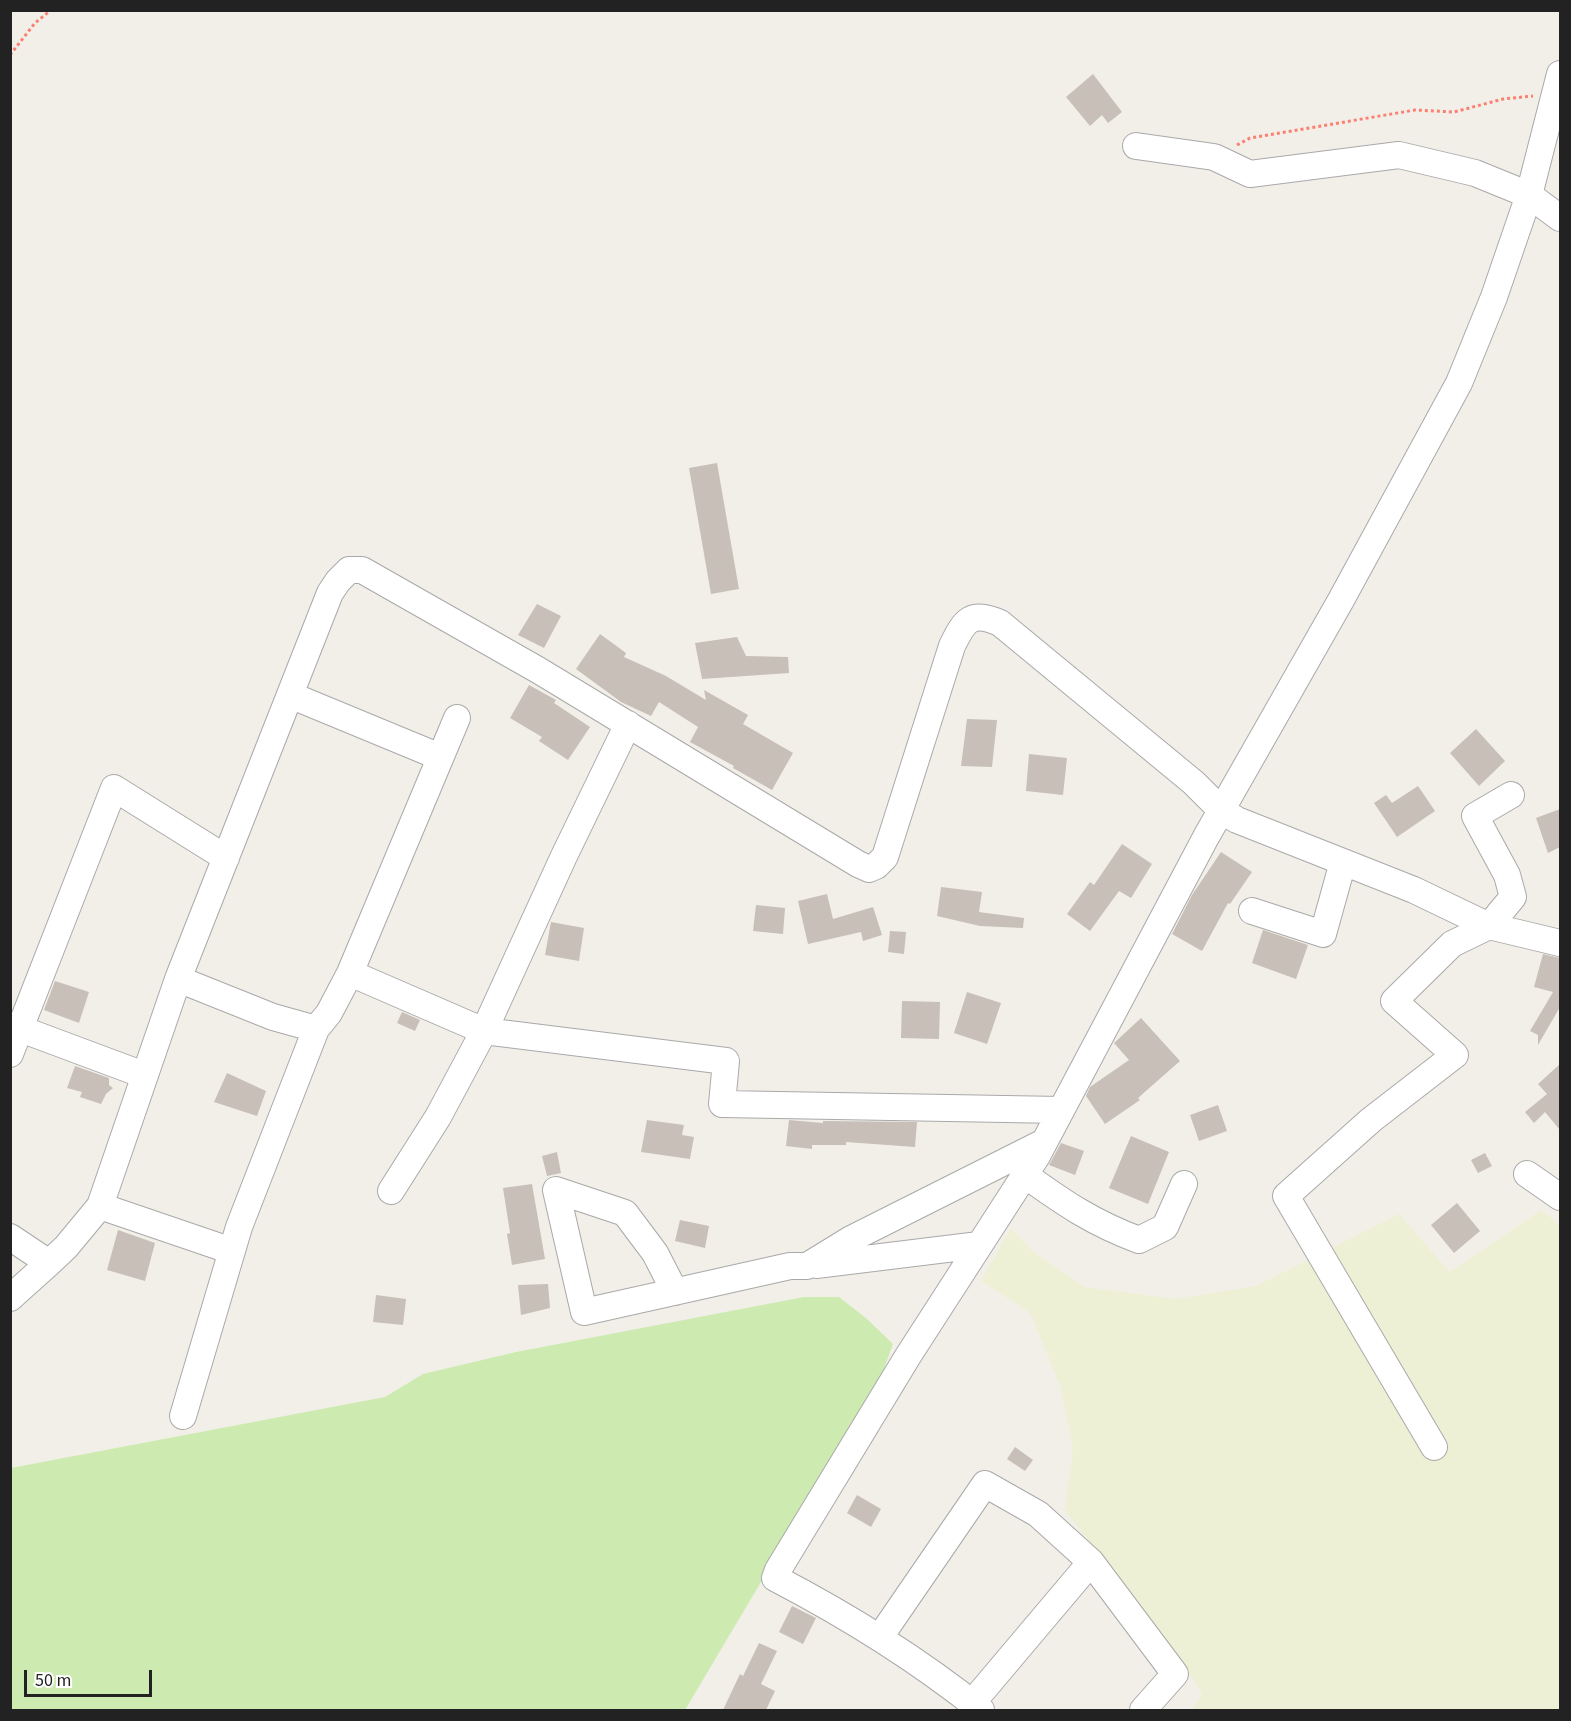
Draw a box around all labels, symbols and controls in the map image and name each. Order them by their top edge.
scale bar [27,1658,154,1696]
text: 50 m [35,1668,71,1693]

